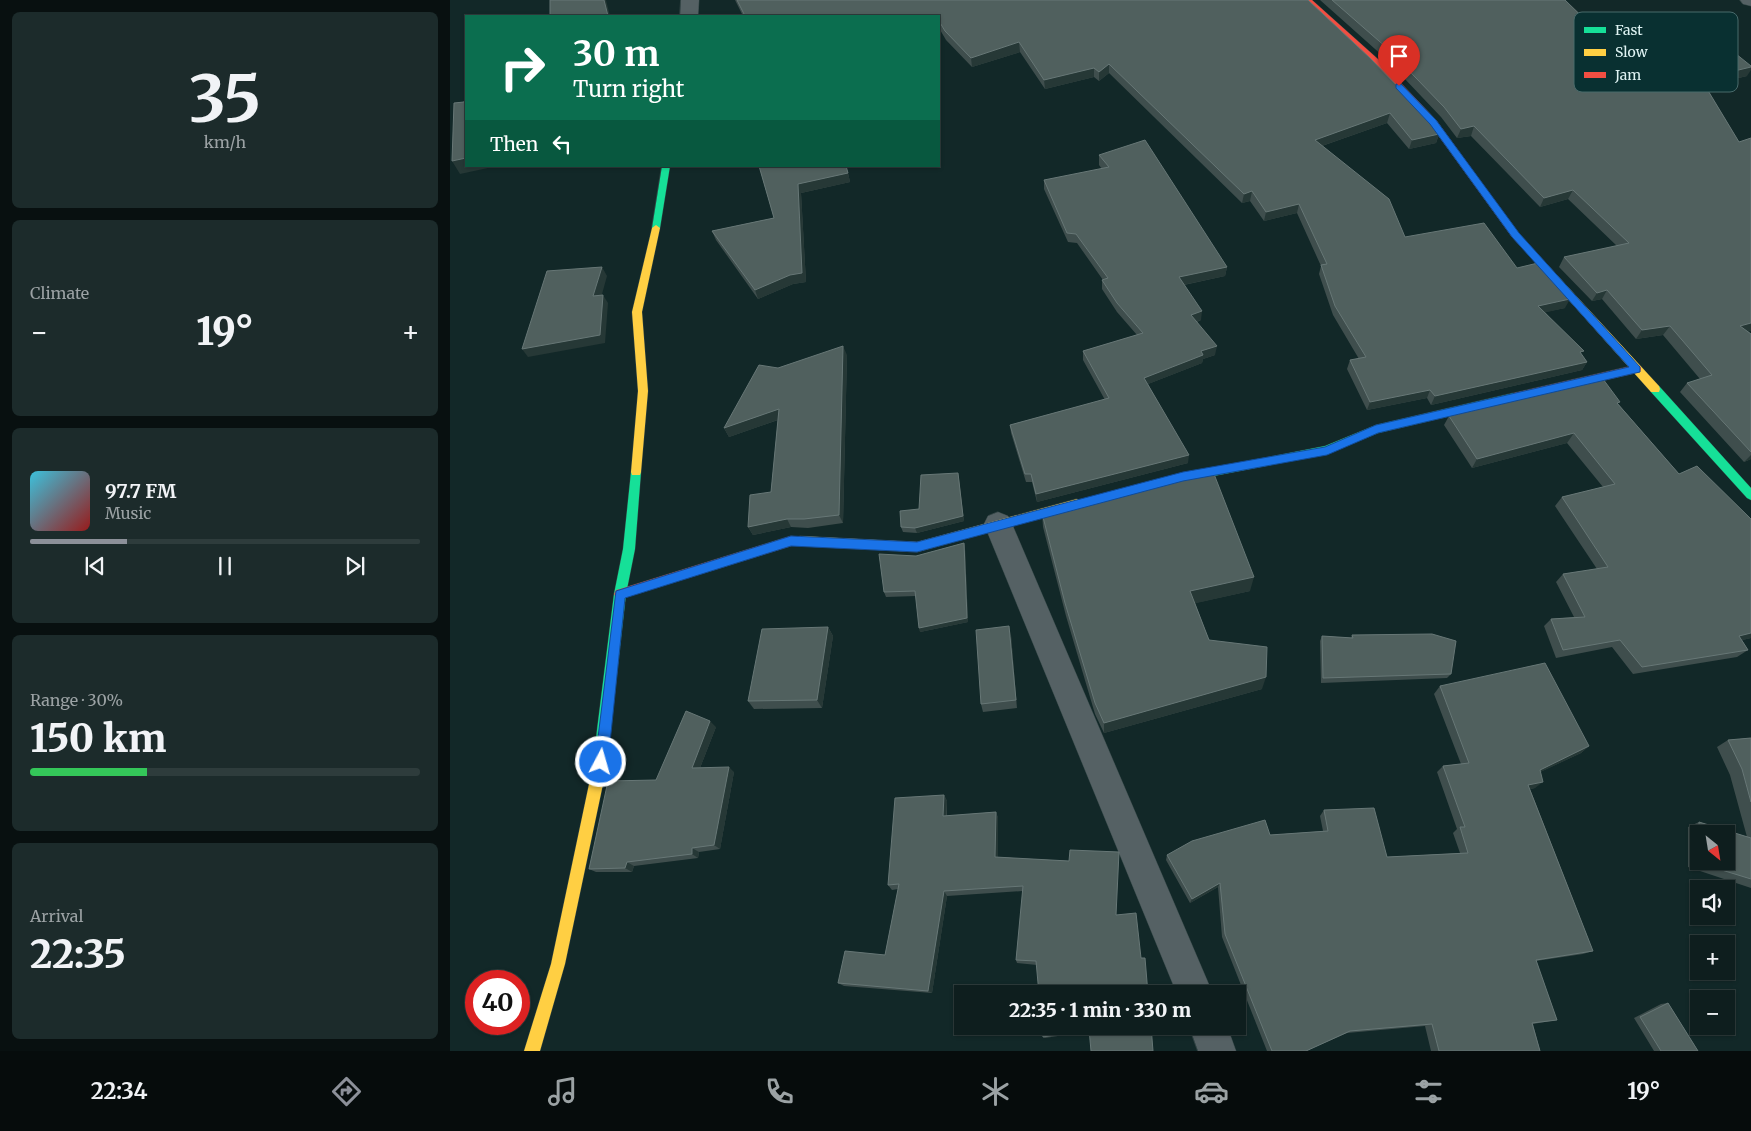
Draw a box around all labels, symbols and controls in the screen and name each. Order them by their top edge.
legend [1574,12,1738,92]
text: Fast [1615,21,1643,39]
text: 30 m [573,32,659,76]
icon: right [490,35,555,100]
pin [1378,35,1420,86]
icon: arrive [1385,42,1413,70]
text: Slow [1615,43,1648,61]
text: 35 [189,58,261,140]
text: Jam [1614,66,1641,84]
text: Turn right [573,75,684,103]
icon: left [548,130,576,158]
text: km/h [204,132,246,152]
text: Then [490,132,538,156]
text: Climate [30,283,89,303]
text: 19° [196,308,254,355]
text: − [30,314,49,350]
text: + [401,314,420,350]
text: 97.7 FM [105,479,176,503]
text: Music [105,503,151,523]
icon: previous [81,552,109,580]
icon: pause [211,552,239,580]
icon: next [341,552,369,580]
text: Range · 30% [30,690,123,710]
text: 150 km [30,715,166,762]
position arrow [574,735,626,787]
north arrow [1690,825,1735,870]
map controls [1690,825,1735,1035]
button: sound [1690,880,1735,925]
text: Arrival [30,906,83,926]
text: 22:35 [30,931,126,978]
button: + [1690,935,1735,980]
speed limit sign: 40 [465,970,530,1035]
button: − [1690,990,1735,1035]
text: 22:35 · 1 min · 330 m [1009,998,1191,1022]
icon: directions [329,1074,364,1109]
icon: music [545,1074,580,1109]
icon: phone [762,1074,797,1109]
icon: climate [978,1074,1013,1109]
icon: car [1194,1074,1229,1109]
icon: filters [1411,1074,1446,1109]
text: 22:34 [91,1077,148,1105]
text: 19° [1627,1077,1660,1105]

